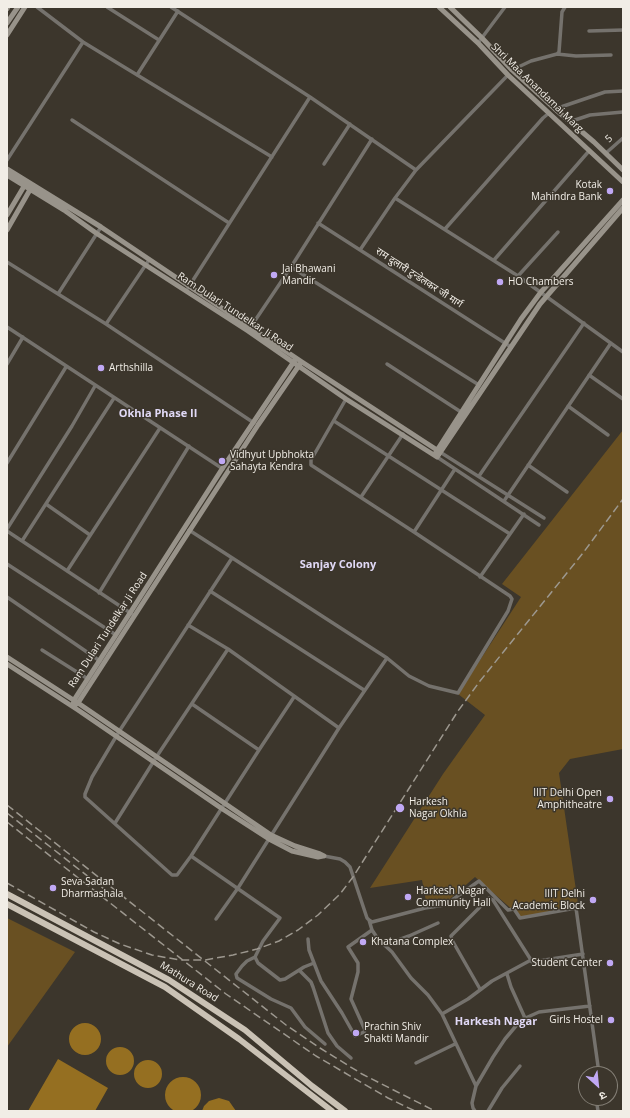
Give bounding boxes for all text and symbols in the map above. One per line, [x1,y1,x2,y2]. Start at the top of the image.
street label: Shri Maa Anandamai Marg [488,41,586,135]
street label: 5 [603,133,615,145]
place label: Kotak Mahindra Bank [531,179,602,202]
marker: Kotak Mahindra Bank [605,186,615,196]
street label: राम दुलारी टुन्डेलकर जी मार्ग [373,245,465,311]
place label: Jai Bhawani Mandir [282,263,335,286]
street label: Ram Dulari Tundelkar Ji Road [175,270,295,354]
marker: Jai Bhawani Mandir [269,270,279,280]
place label: HO Chambers [508,276,574,288]
marker: HO Chambers [495,277,505,287]
place label: Arthshilla [109,362,153,374]
marker: Arthshilla [96,363,106,373]
district label: Okhla Phase II [119,407,197,421]
place label: Vidhyut Upbhokta Sahayta Kendra [230,449,314,472]
marker: Vidhyut Upbhokta Sahayta Kendra [217,456,227,466]
district label: Sanjay Colony [300,558,376,572]
street label: Ram Dulari Tundelkar Ji Road [66,570,150,690]
place label: IIIT Delhi Open Amphitheatre [533,787,602,810]
marker: IIIT Delhi Open Amphitheatre [605,794,615,804]
place label: Harkesh Nagar Okhla [409,796,467,820]
marker: Harkesh Nagar Okhla [394,802,406,814]
place label: Seva Sadan Dharmashala [61,876,123,900]
marker: Seva Sadan Dharmashala [48,883,58,893]
place label: Harkesh Nagar Community Hall [416,885,491,908]
place label: IIIT Delhi Academic Block [512,888,585,912]
marker: Harkesh Nagar Community Hall [403,892,413,902]
marker: IIIT Delhi Academic Block [588,895,598,905]
place label: Khatana Complex [371,936,453,948]
marker: Khatana Complex [358,937,368,947]
place label: Student Center [531,957,602,969]
marker: Student Center [605,958,615,968]
street label: Mathura Road [158,959,220,1005]
place label: Girls Hostel [549,1014,603,1026]
district label: Harkesh Nagar [455,1015,537,1029]
marker: Girls Hostel [606,1015,616,1025]
place label: Prachin Shiv Shakti Mandir [364,1021,429,1044]
marker: Prachin Shiv Shakti Mandir [351,1028,361,1038]
north arrow [578,1066,618,1106]
text: उ [597,1088,609,1104]

